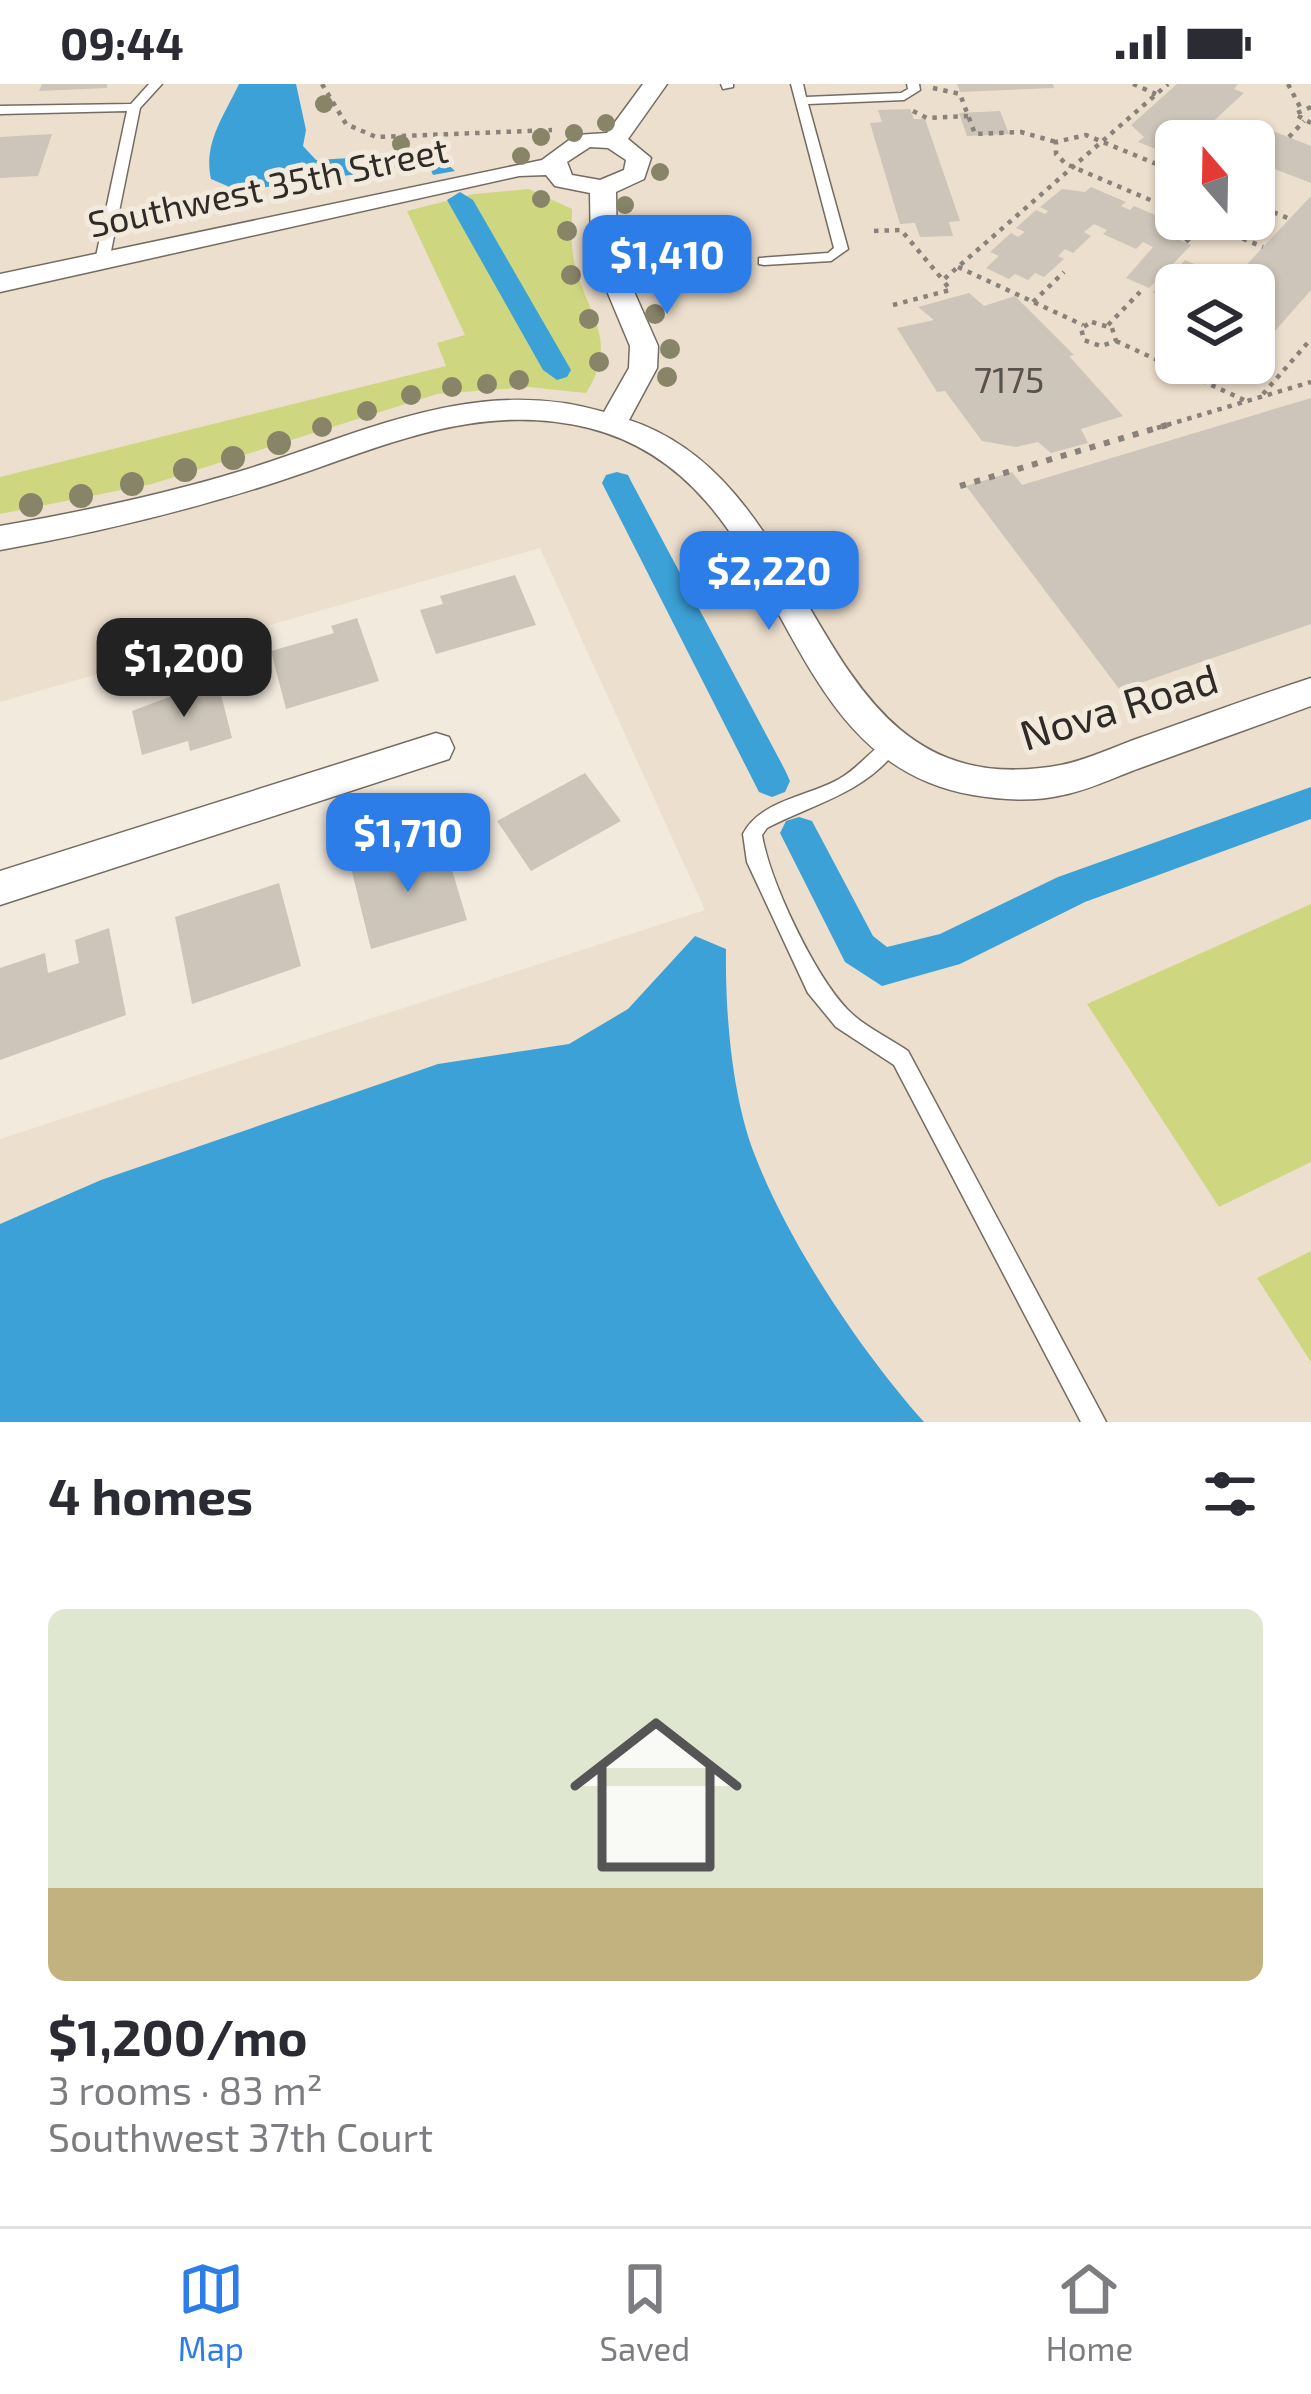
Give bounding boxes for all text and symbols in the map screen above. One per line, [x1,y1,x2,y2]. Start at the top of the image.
text: 09:44 [60,15,184,69]
north arrow [1155,120,1275,240]
map controls [1155,120,1275,384]
street label: Southwest 35th Street [84,126,452,245]
pin: $1,410 [569,215,765,317]
text: $1,410 [609,230,725,277]
button: layers [1155,264,1275,384]
house number: 7175 [974,357,1044,400]
pin: $2,220 [671,531,867,633]
text: $2,220 [707,546,831,593]
pin: $1,200 [86,618,282,720]
text: $1,200 [124,633,244,680]
street label: Nova Road [1013,651,1223,759]
pin: $1,710 [310,793,506,895]
text: $1,710 [353,808,463,855]
icon: filters [1197,1461,1263,1527]
text: 4 homes [48,1464,253,1525]
icon: home [548,1687,764,1903]
text: $1,200/mo [48,2005,308,2066]
text: 3 rooms · 83 m² [48,2066,323,2113]
text: Southwest 37th Court [48,2113,433,2160]
tab: Map [178,2256,244,2368]
tab: Saved [600,2256,690,2368]
tab: Home [1046,2256,1133,2368]

